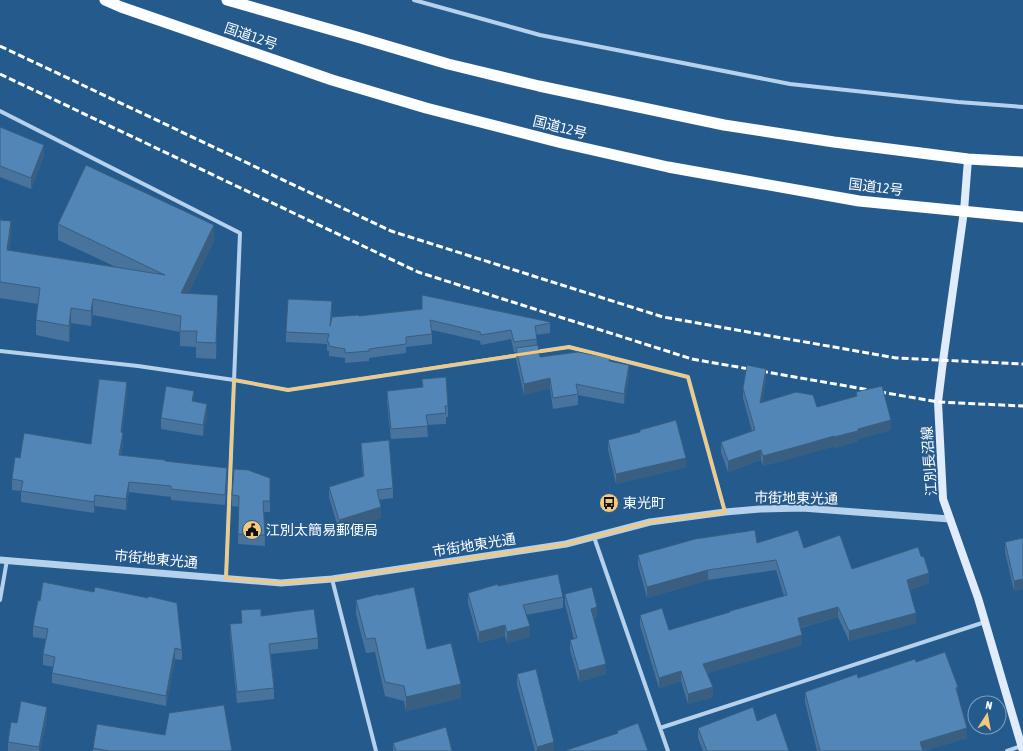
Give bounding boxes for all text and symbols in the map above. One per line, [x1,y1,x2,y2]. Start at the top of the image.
street label: 国道12号 [222,19,280,53]
street label: 国道12号 [531,113,589,141]
street label: 国道12号 [848,176,904,198]
street label: 江別長沼線 [919,426,939,496]
street label: 市街地東光通 [754,489,838,507]
bus stop icon: 東光町 [598,492,620,514]
place label: 東光町 [623,495,665,511]
public building icon: 江別太簡易郵便局 [241,519,263,541]
place label: 江別太簡易郵便局 [266,522,378,538]
street label: 市街地東光通 [431,531,517,559]
street label: 市街地東光通 [113,547,199,571]
north arrow [967,695,1007,735]
text: N [985,699,993,712]

